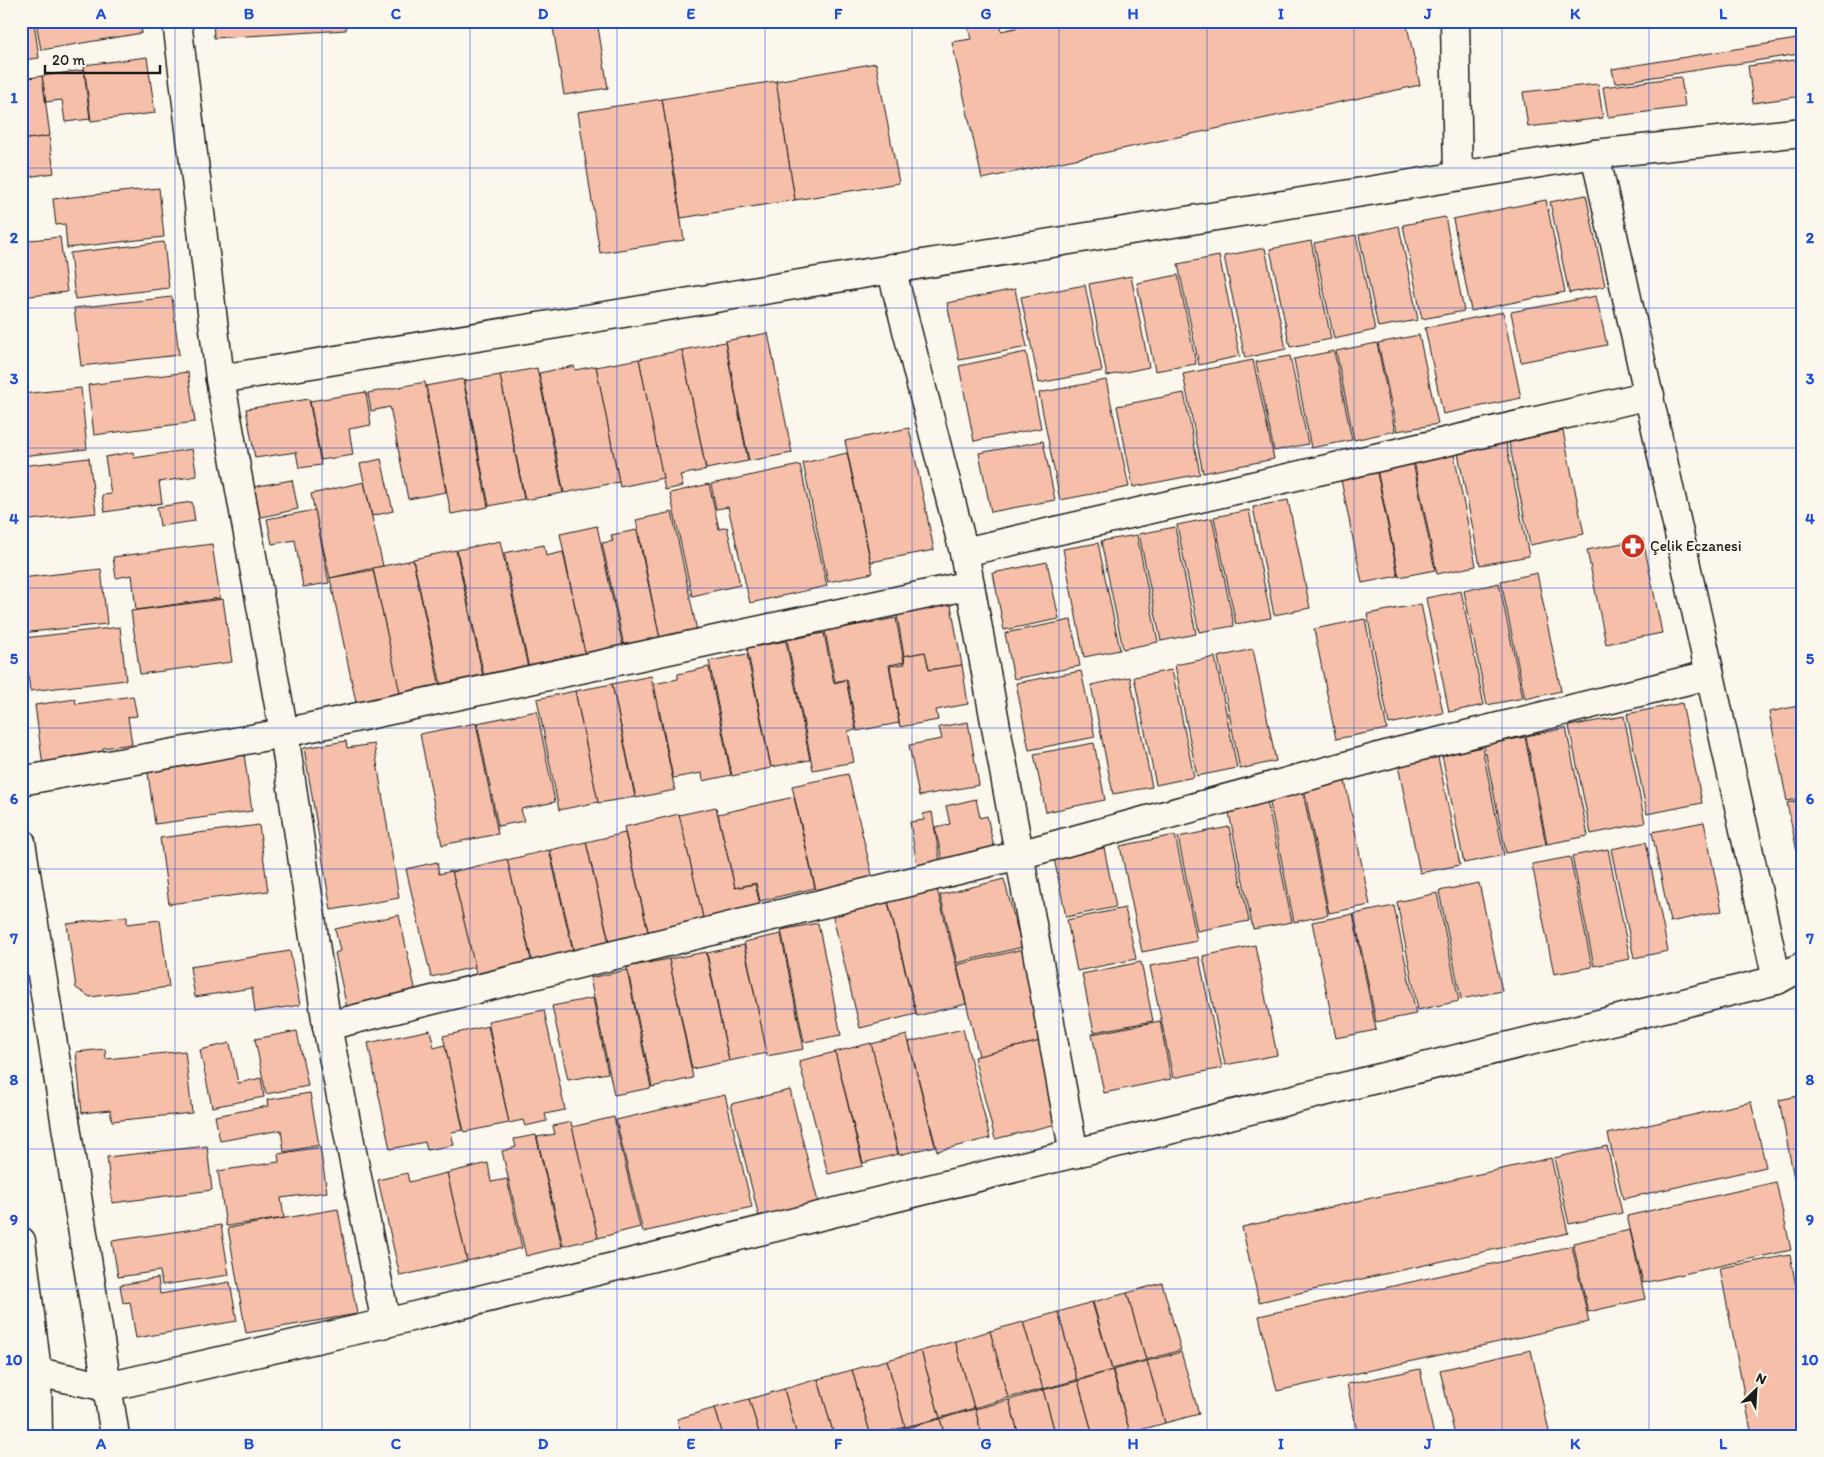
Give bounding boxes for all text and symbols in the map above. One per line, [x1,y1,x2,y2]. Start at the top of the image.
text: A [95,4,107,23]
text: B [244,4,255,23]
text: C [391,4,402,23]
text: D [538,4,549,23]
text: E [687,4,696,23]
text: F [834,4,843,23]
text: G [980,4,992,23]
text: H [1127,4,1139,23]
text: I [1278,4,1284,23]
text: J [1423,4,1432,23]
text: K [1570,4,1581,23]
text: L [1719,4,1728,23]
scale bar [45,42,160,74]
text: 20 m [52,51,86,69]
text: 1 [10,88,18,107]
text: 1 [1806,88,1814,107]
text: 2 [10,228,19,247]
text: 2 [1806,228,1815,247]
text: 3 [10,369,19,388]
text: 3 [1806,369,1815,388]
text: 4 [9,509,19,528]
text: 4 [1805,509,1815,528]
pharmacy icon: Çelik Eczanesi [1620,533,1646,559]
place label: Çelik Eczanesi [1650,537,1742,555]
text: 5 [10,649,19,668]
text: 5 [1806,649,1815,668]
text: 6 [10,789,19,808]
text: 6 [1806,789,1815,808]
text: 7 [9,929,18,948]
text: 7 [1805,929,1814,948]
text: 8 [10,1070,19,1089]
text: 8 [1806,1070,1815,1089]
text: 9 [10,1210,18,1229]
text: 9 [1806,1210,1814,1229]
text: 10 [5,1350,23,1369]
text: 10 [1801,1350,1819,1369]
north arrow [1732,1364,1782,1414]
text: N [1753,1369,1769,1388]
text: A [95,1434,107,1453]
text: B [244,1434,255,1453]
text: C [391,1434,402,1453]
text: D [538,1434,549,1453]
text: E [687,1434,696,1453]
text: F [834,1434,843,1453]
text: G [980,1434,992,1453]
text: H [1127,1434,1139,1453]
text: I [1278,1434,1284,1453]
text: J [1423,1434,1432,1453]
text: K [1570,1434,1581,1453]
text: L [1719,1434,1728,1453]

